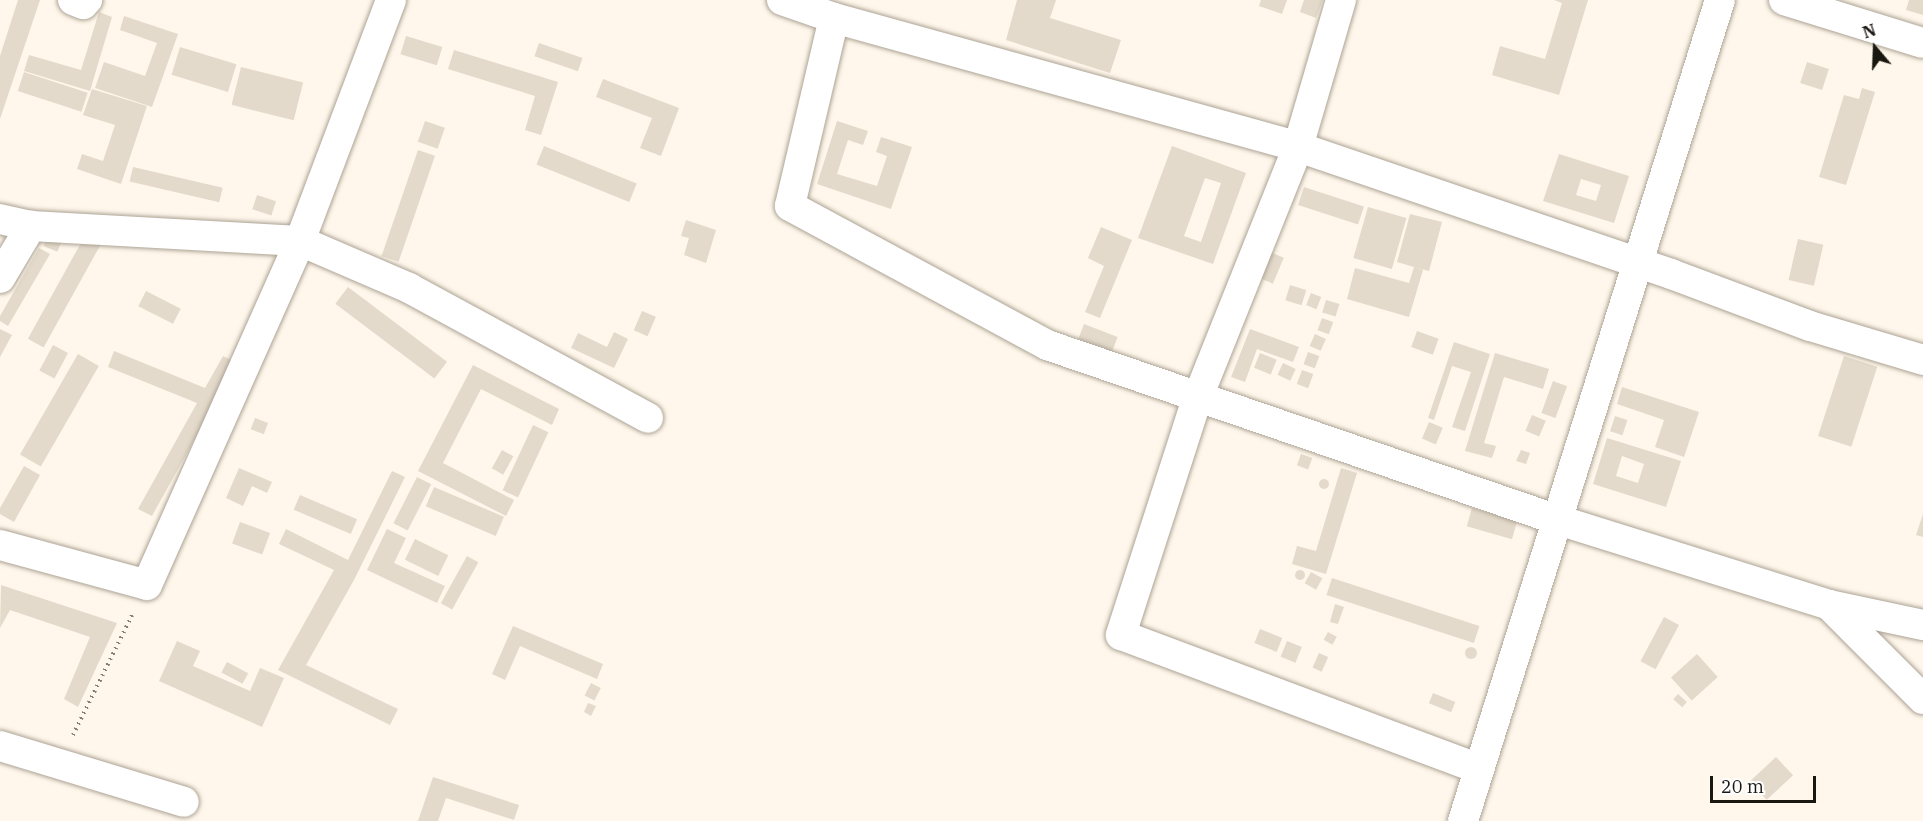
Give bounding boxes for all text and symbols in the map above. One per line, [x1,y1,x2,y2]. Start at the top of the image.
north arrow [1845,18,1905,78]
text: N [1860,19,1878,42]
scale bar [1713,764,1820,802]
text: 20 m [1721,775,1764,798]

